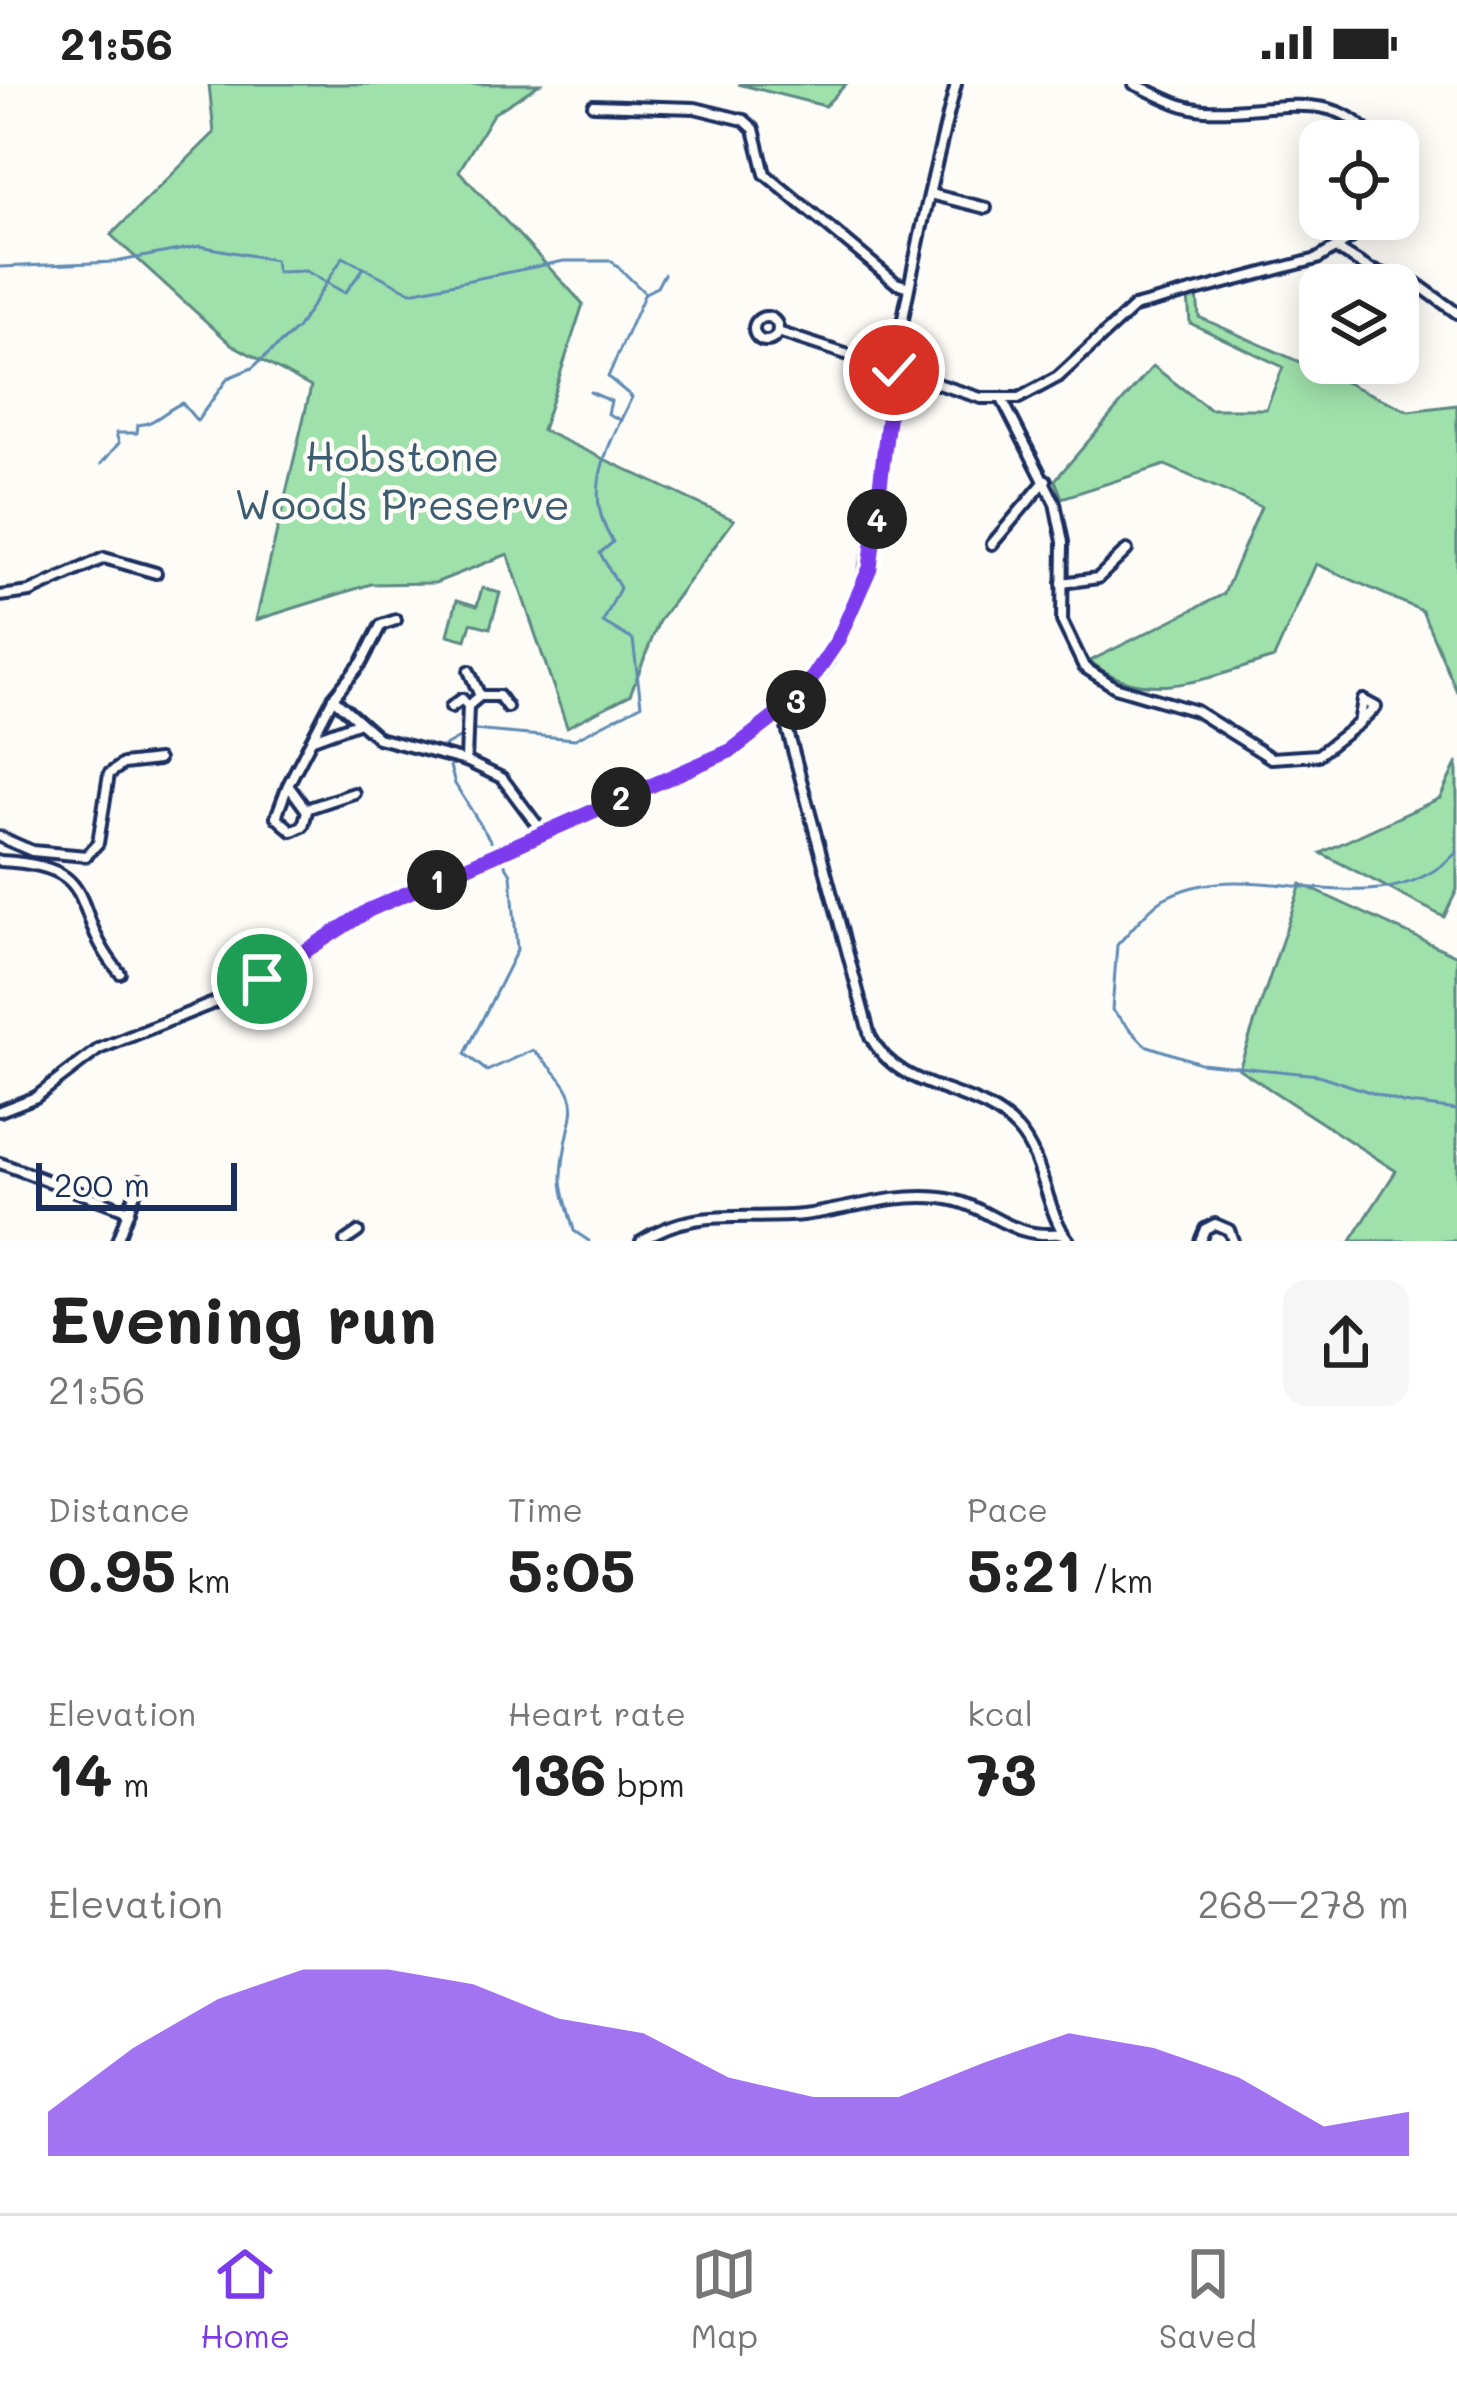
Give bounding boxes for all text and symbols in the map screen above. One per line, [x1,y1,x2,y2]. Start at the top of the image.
text: 21:56 [60,13,173,71]
map controls [1299,120,1419,384]
button: locate [1299,120,1419,240]
button: layers [1299,264,1419,384]
pin [843,319,945,421]
icon: check [861,337,927,403]
park label: Hobstone Woods Preserve [234,428,570,531]
pin: 4 [847,489,907,549]
text: 4 [867,497,887,540]
pin: 3 [766,670,826,730]
text: 3 [786,678,806,721]
pin: 2 [591,767,651,827]
text: 2 [612,775,630,818]
pin: 1 [407,850,467,910]
text: 1 [430,858,444,901]
pin [211,928,313,1030]
icon: arrive [229,946,295,1012]
scale bar [36,1157,237,1210]
text: 200 m [54,1162,150,1205]
text: Evening run [48,1275,437,1361]
button: share [1283,1280,1409,1406]
text: 21:56 [48,1363,146,1414]
text: Distance [48,1487,190,1530]
text: Time [508,1487,583,1530]
text: Pace [967,1487,1048,1530]
text: 0.95 [48,1530,176,1608]
text: 5:05 [508,1530,635,1608]
text: 5:21 [967,1530,1082,1608]
text: km [176,1558,231,1601]
text: /km [1082,1558,1153,1601]
text: Elevation [48,1691,196,1734]
text: Heart rate [508,1691,686,1734]
text: kcal [967,1691,1033,1734]
text: 14 [48,1734,113,1812]
text: 136 [508,1734,607,1812]
text: 73 [967,1734,1037,1812]
text: m [113,1762,150,1805]
text: bpm [607,1762,685,1805]
text: Elevation [48,1877,223,1928]
text: 268–278 m [1198,1877,1409,1928]
tab: Home [200,2241,290,2356]
tab: Map [691,2241,758,2356]
tab: Saved [1159,2241,1257,2356]

